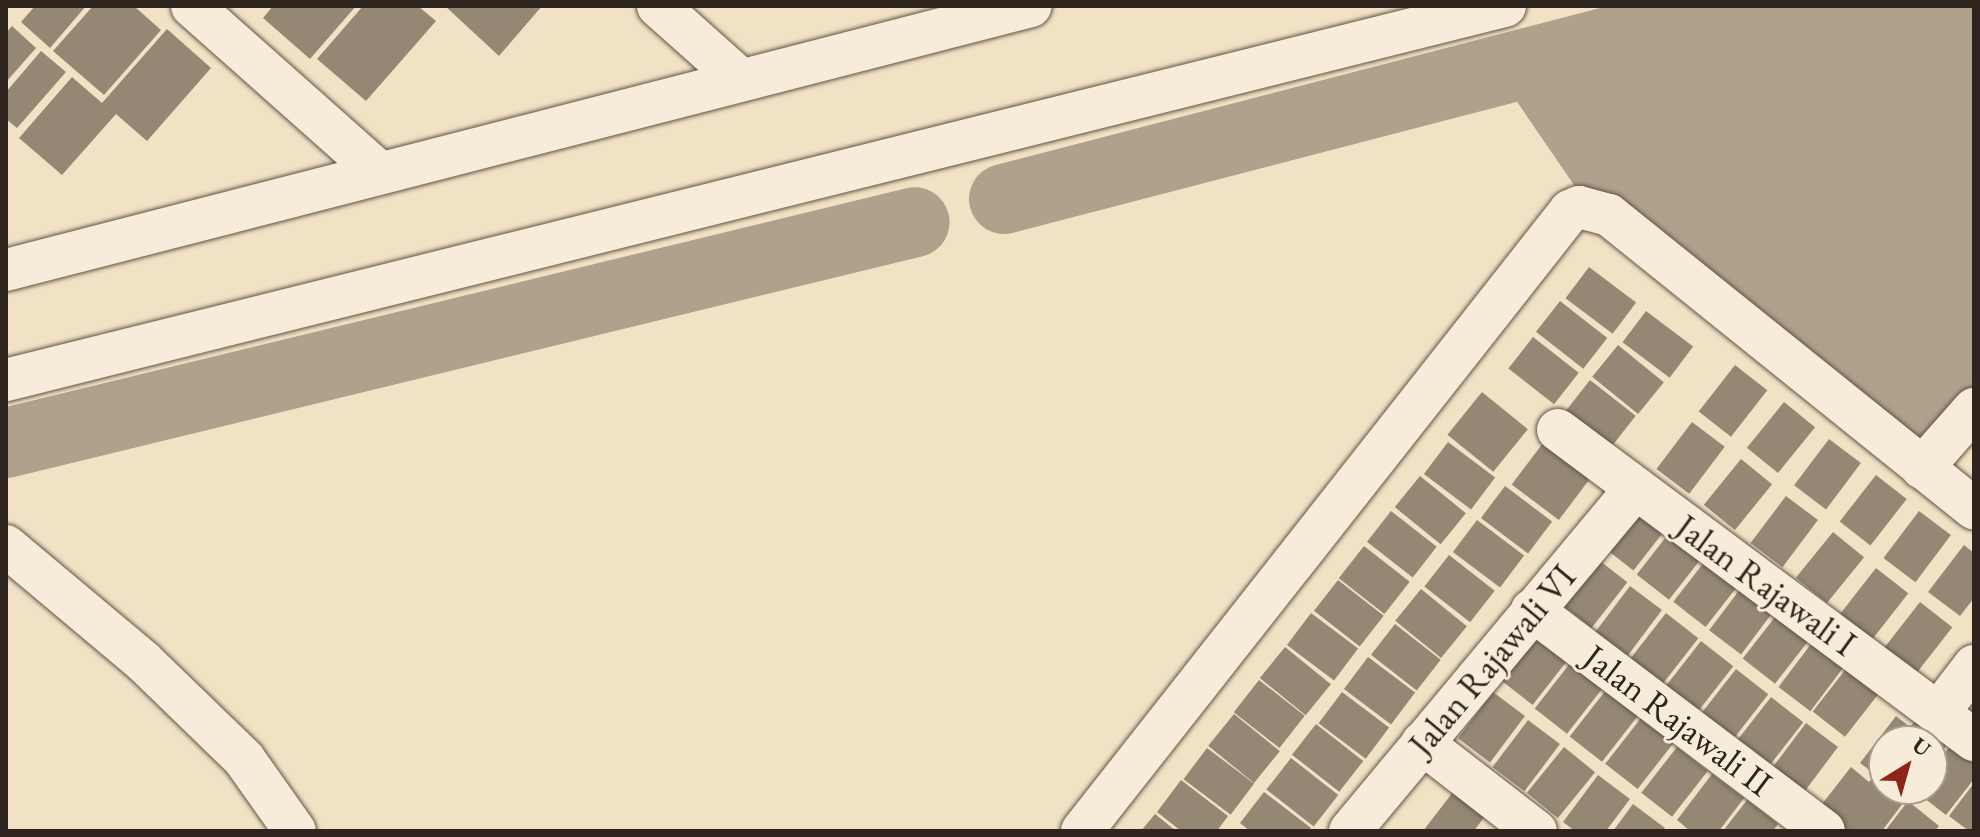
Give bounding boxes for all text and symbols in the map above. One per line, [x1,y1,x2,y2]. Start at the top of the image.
street label: Jalan Rajawali I [1667,505,1865,665]
street label: Jalan Rajawali VI [1399,555,1585,765]
street label: Jalan Rajawali II [1575,635,1781,805]
north arrow [1868,725,1948,805]
text: U [1906,731,1937,764]

